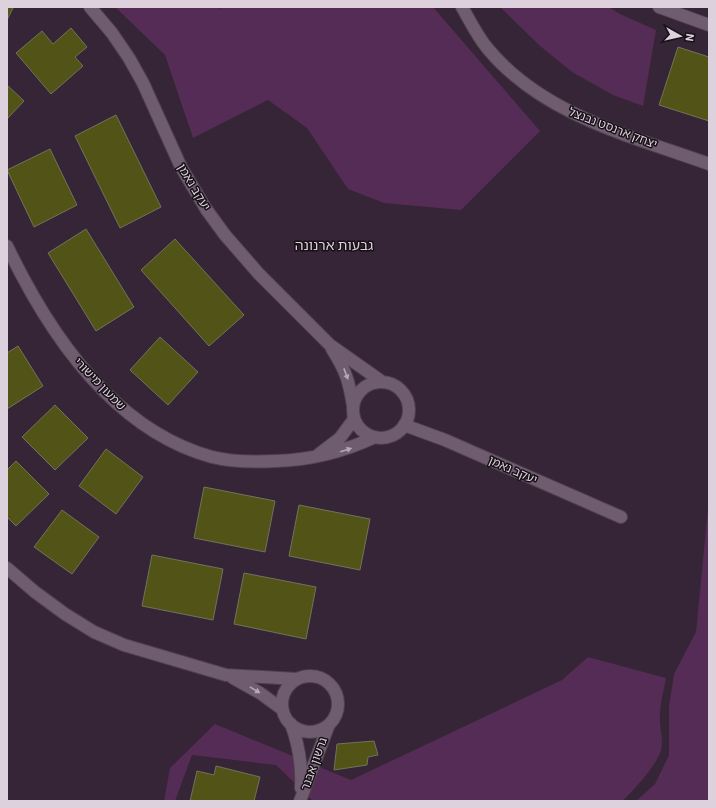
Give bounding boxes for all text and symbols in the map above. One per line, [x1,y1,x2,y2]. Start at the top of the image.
north arrow [660,16,700,56]
text: N [682,32,697,42]
street label: יצחק ארנסט נבנצל [567,104,660,151]
street label: יעקב נאמן [175,161,214,213]
district label: גבעות ארנונה [295,236,373,254]
street label: שמעון מישורי [71,354,129,413]
one-way arrow [344,368,350,380]
one-way arrow [340,447,352,453]
street label: יעקב נאמן [486,452,540,487]
one-way arrow [250,686,260,694]
street label: גרשון אבנר [297,735,330,792]

